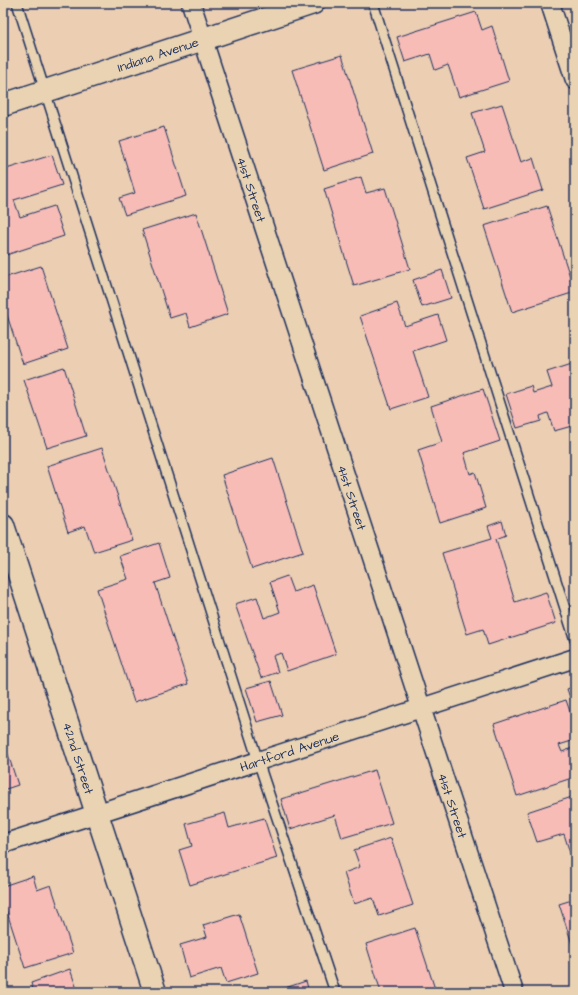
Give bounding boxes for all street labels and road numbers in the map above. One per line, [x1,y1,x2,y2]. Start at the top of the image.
street label: Indiana Avenue [115,33,201,77]
street label: 41st Street [232,155,270,225]
street label: 41st Street [332,463,371,533]
street label: 42nd Street [58,720,98,797]
street label: Hartford Avenue [238,727,341,776]
street label: 41st Street [433,771,471,841]

